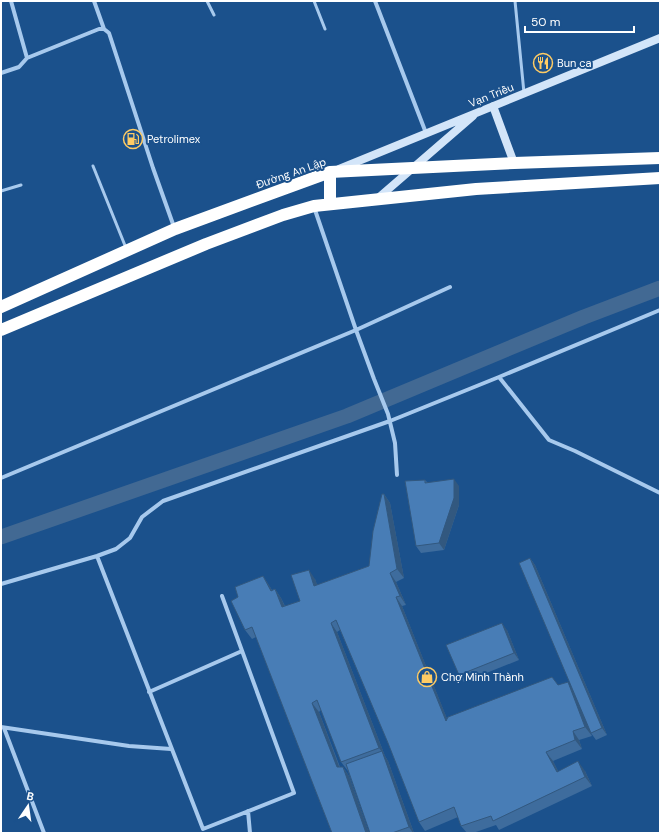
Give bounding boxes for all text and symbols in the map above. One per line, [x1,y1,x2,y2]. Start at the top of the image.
scale bar [525,8,634,34]
text: 50 m [531,14,560,30]
restaurant icon: Bun ca [532,52,554,74]
place label: Bun ca [557,56,591,70]
street label: Vạn Triều [466,80,516,110]
fuel station icon: Petrolimex [122,128,144,150]
place label: Petrolimex [147,132,201,146]
street label: Đường An Lập [254,154,328,192]
shop icon: Chợ Minh Thành [416,666,438,688]
place label: Chợ Minh Thành [441,670,524,684]
north arrow [8,786,48,826]
text: B [25,789,35,804]

